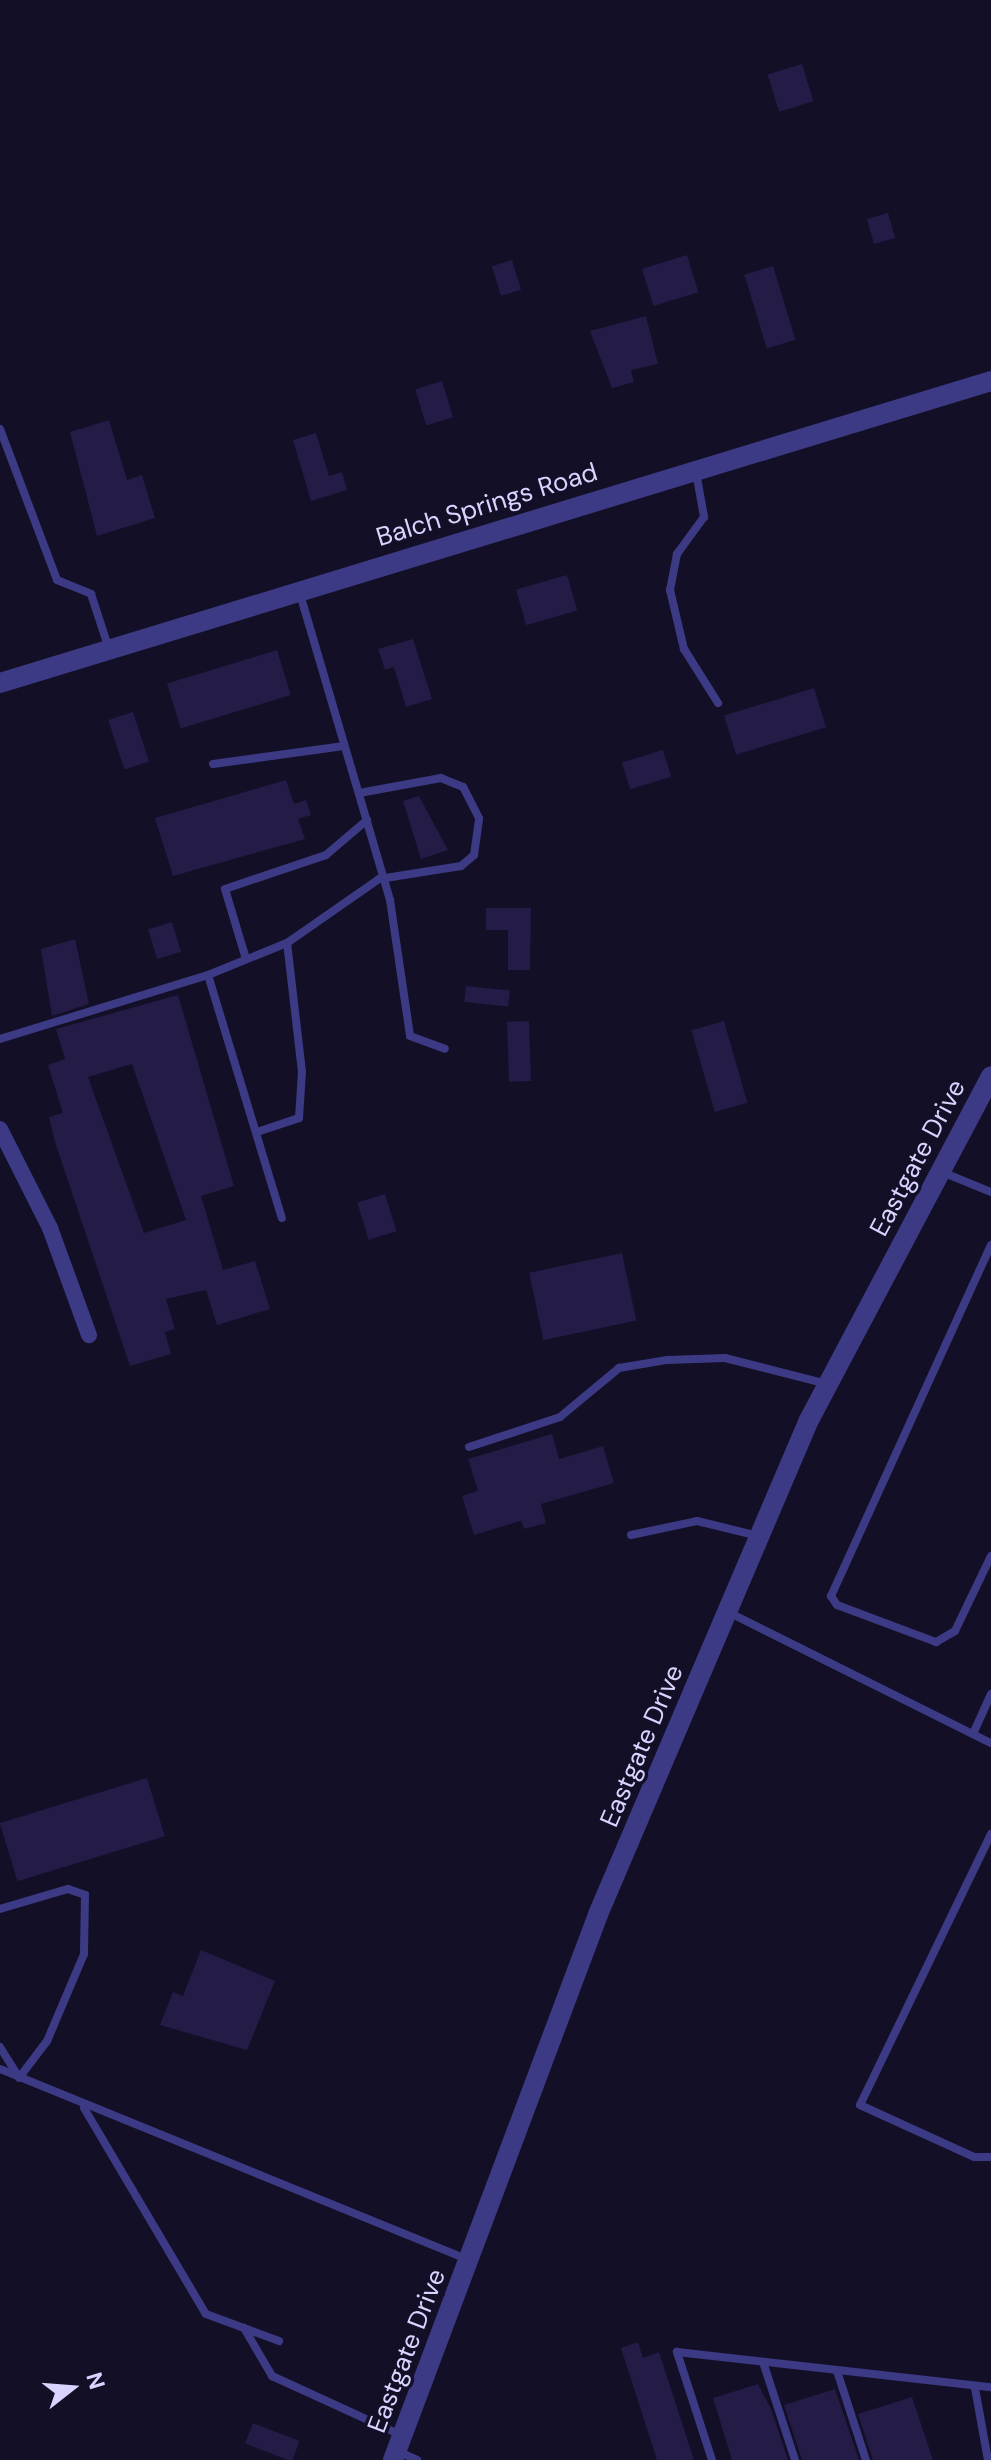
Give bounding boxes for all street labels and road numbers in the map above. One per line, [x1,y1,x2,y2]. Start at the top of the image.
street label: Balch Springs Road [373,457,601,553]
street label: Eastgate Drive [864,1074,972,1242]
street label: Eastgate Drive [594,1660,690,1832]
street label: Eastgate Drive [361,2265,453,2437]

